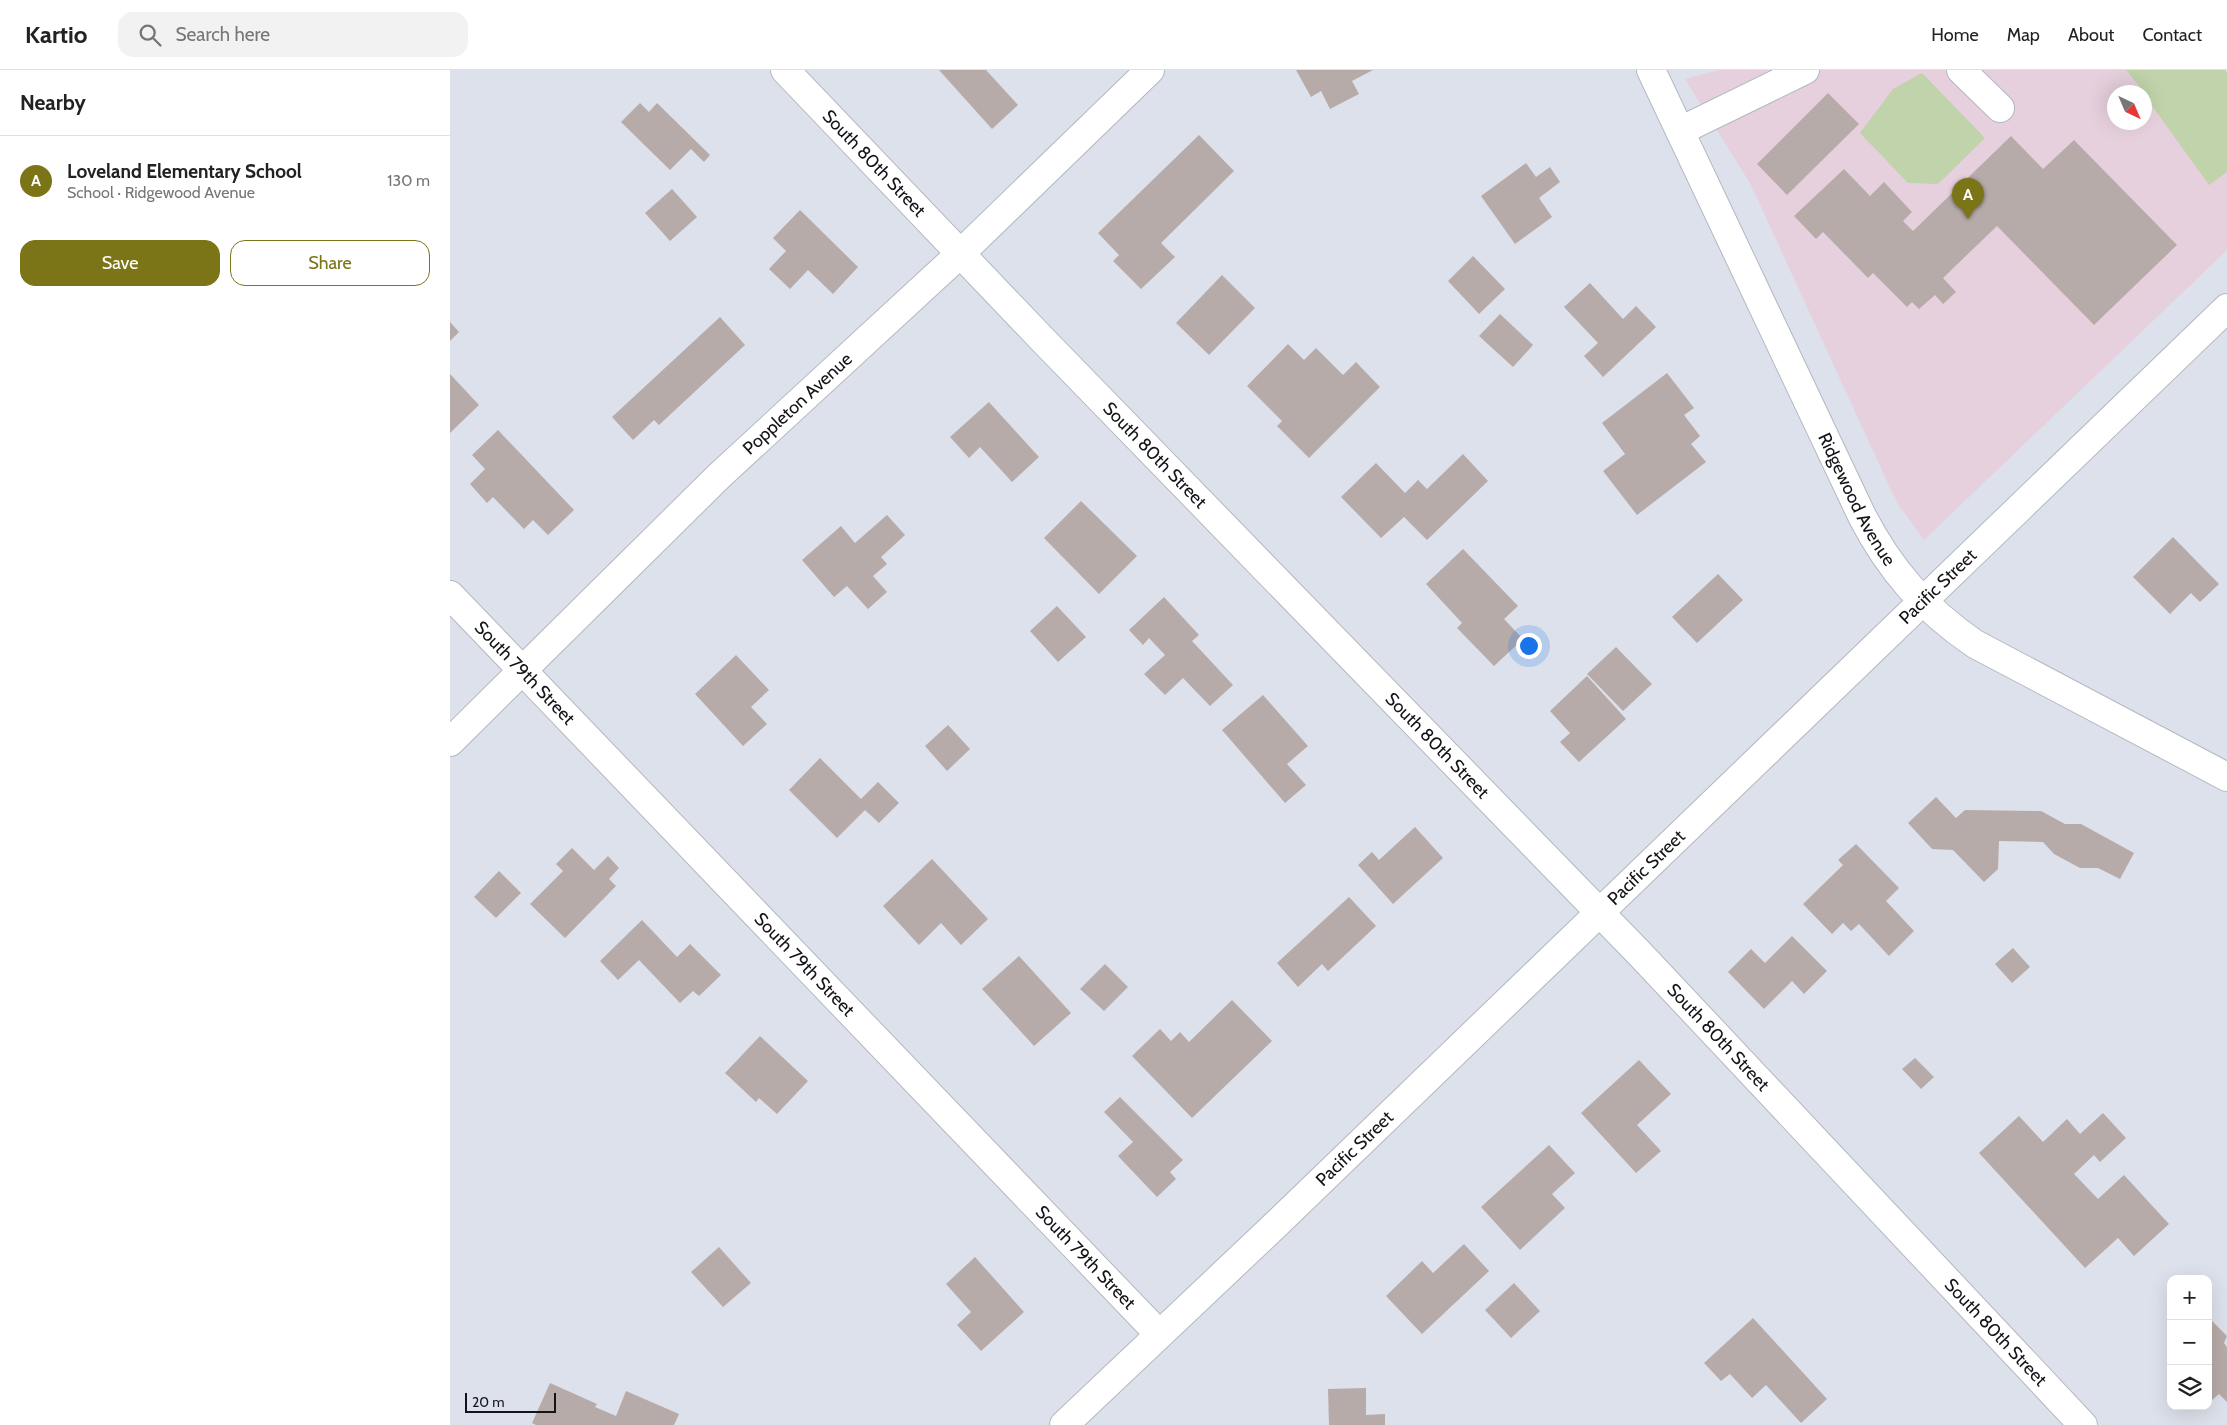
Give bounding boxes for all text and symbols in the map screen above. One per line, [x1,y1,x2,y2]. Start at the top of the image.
search box [118,12,468,57]
text: Kartio [25,20,88,49]
icon: search [136,21,164,49]
text: Search here [176,23,270,46]
text: Home [1931,24,1979,46]
text: Map [2007,24,2040,46]
text: About [2068,24,2114,46]
text: Contact [2142,24,2202,46]
north arrow [2107,85,2152,130]
text: Nearby [20,90,86,115]
street label: South 80th Street [818,105,930,221]
text: Loveland Elementary School [67,160,302,183]
text: A [31,171,41,190]
text: 130 m [387,171,430,190]
pin: A [1952,178,1984,219]
text: School · Ridgewood Avenue [67,183,255,202]
button: Save [20,240,220,286]
button: Share [230,240,430,286]
street label: Poppleton Avenue [738,348,857,459]
street label: South 80th Street [1098,397,1211,513]
street label: Ridgewood Avenue [1813,429,1900,570]
street label: Pacific Street [1895,544,1981,629]
street label: South 79th Street [470,617,580,729]
your location [1516,633,1542,659]
street label: South 80th Street [1381,688,1494,803]
street label: Pacific Street [1603,825,1689,910]
street label: South 79th Street [750,908,859,1021]
street label: South 80th Street [1662,979,1774,1095]
street label: Pacific Street [1311,1106,1398,1191]
street label: South 79th Street [1031,1201,1140,1314]
street label: South 80th Street [1940,1274,2051,1391]
map controls [2167,1275,2212,1410]
button: + [2167,1275,2212,1320]
button: − [2167,1320,2212,1365]
button: layers [2167,1365,2212,1410]
scale bar [465,1390,556,1413]
text: 20 m [472,1393,505,1411]

